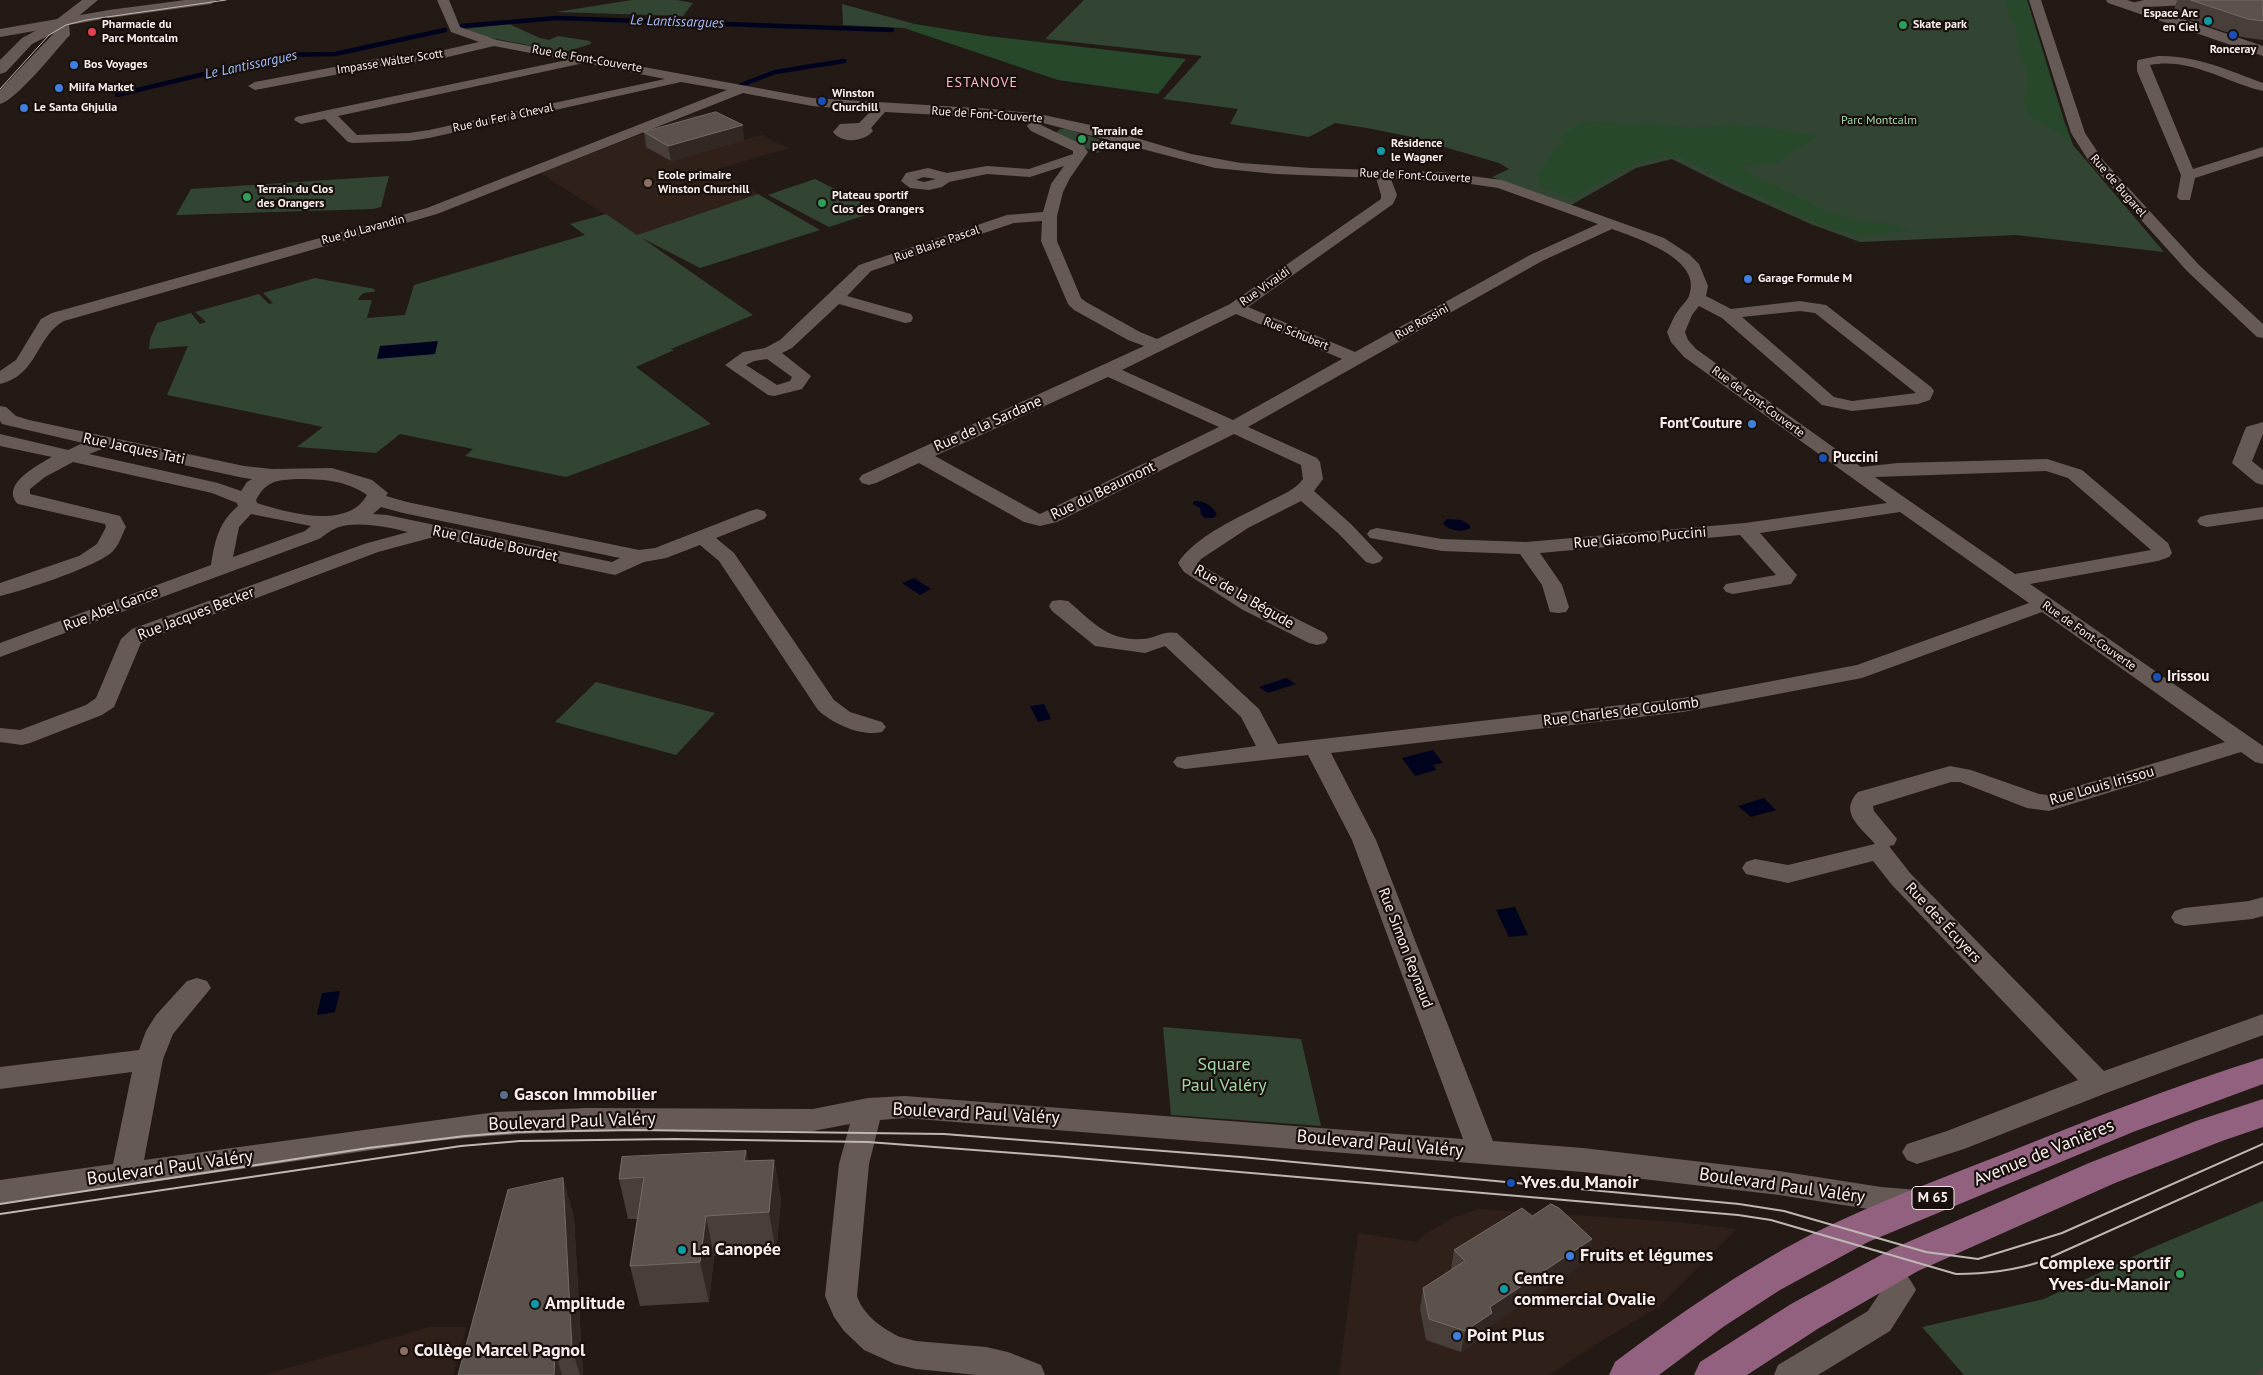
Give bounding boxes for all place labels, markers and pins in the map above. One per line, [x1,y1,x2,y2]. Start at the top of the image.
place label: Espace Arc en Ciel [2143,7,2198,35]
marker: Espace Arc en Ciel [2202,15,2214,27]
place label: Pharmacie du Parc Montcalm [102,18,178,46]
place label: Skate park [1913,18,1967,32]
marker: Skate park [1897,19,1909,31]
marker: Pharmacie du Parc Montcalm [86,26,98,38]
marker: Ronceray [2227,29,2239,41]
place label: Ronceray [2210,43,2256,57]
place label: Bos Voyages [84,58,148,72]
marker: Bos Voyages [68,59,80,71]
place label: Miifa Market [69,81,134,95]
marker: Miifa Market [53,82,65,94]
place label: Winston Churchill [832,87,878,115]
marker: Winston Churchill [816,95,828,107]
place label: Le Santa Ghjulia [34,101,117,115]
marker: Le Santa Ghjulia [18,102,30,114]
place label: Terrain de pétanque [1092,125,1143,153]
marker: Terrain de pétanque [1076,133,1088,145]
place label: Résidence le Wagner [1391,137,1443,165]
marker: Résidence le Wagner [1375,145,1387,157]
place label: Ecole primaire Winston Churchill [658,169,749,197]
marker: Ecole primaire Winston Churchill [642,177,654,189]
place label: Terrain du Clos des Orangers [257,183,333,211]
place label: Plateau sportif Clos des Orangers [832,189,924,217]
marker: Terrain du Clos des Orangers [241,191,253,203]
marker: Plateau sportif Clos des Orangers [816,197,828,209]
place label: Garage Formule M [1758,272,1852,286]
marker: Garage Formule M [1742,273,1754,285]
place label: Font'Couture [1660,415,1742,433]
marker: Font'Couture [1746,418,1758,430]
place label: Puccini [1833,449,1878,467]
marker: Puccini [1817,452,1829,464]
place label: Irissou [2167,668,2209,686]
marker: Irissou [2151,671,2163,683]
place label: Gascon Immobilier [514,1084,657,1106]
marker: Gascon Immobilier [498,1089,510,1101]
place label: Yves du Manoir [1521,1172,1638,1194]
marker: Yves du Manoir [1505,1177,1517,1189]
place label: La Canopée [692,1239,781,1261]
marker: La Canopée [676,1244,688,1256]
place label: Fruits et légumes [1580,1245,1713,1267]
marker: Fruits et légumes [1564,1250,1576,1262]
place label: Complexe sportif Yves-du-Manoir [2039,1253,2170,1296]
place label: Centre commercial Ovalie [1514,1268,1656,1310]
marker: Complexe sportif Yves-du-Manoir [2174,1268,2186,1280]
marker: Centre commercial Ovalie [1498,1283,1510,1295]
place label: Amplitude [545,1293,625,1315]
marker: Amplitude [529,1298,541,1310]
place label: Point Plus [1467,1325,1545,1347]
marker: Point Plus [1451,1330,1463,1342]
place label: Collège Marcel Pagnol [414,1340,585,1362]
marker: Collège Marcel Pagnol [398,1345,410,1357]

